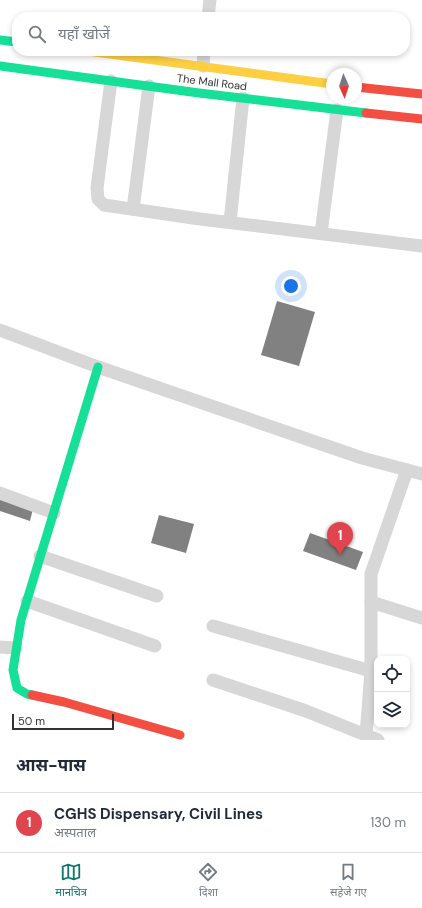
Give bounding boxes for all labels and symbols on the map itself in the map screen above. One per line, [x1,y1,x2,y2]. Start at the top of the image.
north arrow [326,68,362,104]
street label: The Mall Road [176,71,248,93]
your location [281,276,301,296]
pin: 1 [327,522,353,555]
scale bar [12,712,114,731]

